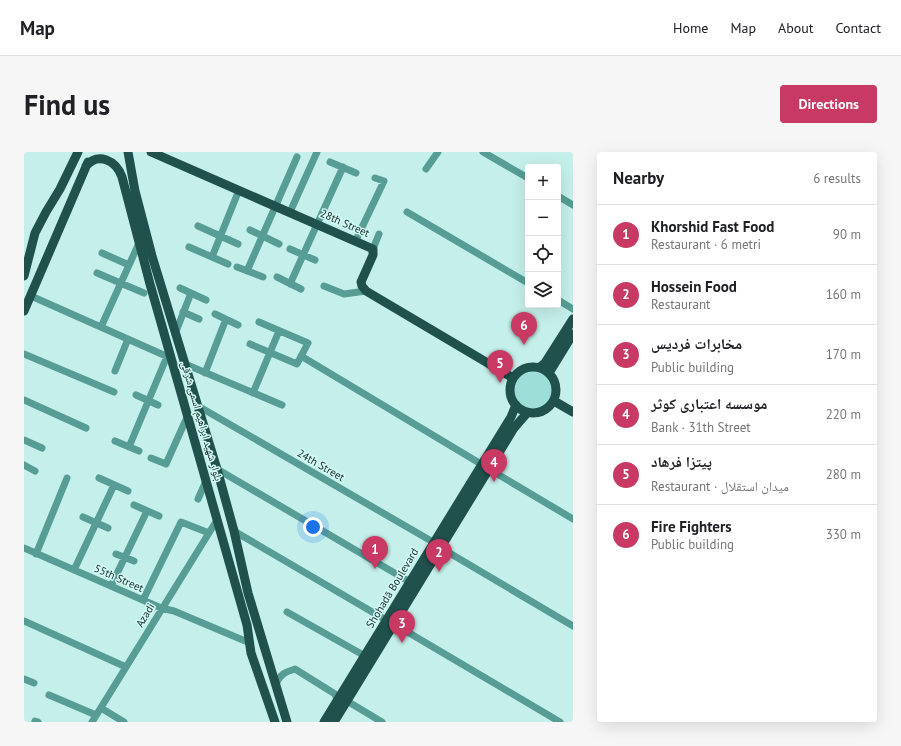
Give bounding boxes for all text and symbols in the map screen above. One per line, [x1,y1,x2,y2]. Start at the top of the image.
text: Map [20,16,55,40]
text: Home [673,19,708,37]
text: Map [730,19,756,37]
text: About [778,19,814,37]
text: Contact [836,19,881,37]
button: Directions [780,85,877,123]
text: Find us [24,86,110,123]
map controls [525,164,561,308]
button: + [525,164,561,200]
text: Nearby [613,167,664,189]
text: 6 results [813,170,861,187]
button: − [525,200,561,236]
street label: 28th Street [318,206,372,240]
text: Khorshid Fast Food [651,217,774,236]
text: 1 [622,226,630,243]
text: 90 m [833,226,861,243]
button: locate [525,236,561,272]
text: Restaurant · 6 metri [651,236,761,253]
button: layers [525,272,561,308]
text: Hossein Food [651,277,737,296]
text: 2 [622,286,630,303]
text: 160 m [826,286,861,303]
text: Restaurant [651,296,710,313]
pin: 6 [511,312,537,345]
text: مخابرات فردیس [651,334,742,353]
text: 3 [622,346,630,363]
text: 170 m [826,346,861,363]
pin: 5 [487,350,513,383]
street label: بلوار شهید ابراهیم اسمی شرقی [177,359,226,483]
text: Public building [651,359,734,376]
text: موسسه اعتباری کوثر [651,394,767,413]
text: 4 [622,406,630,423]
text: 220 m [826,406,861,423]
text: Bank · 31th Street [651,419,751,436]
street label: 24th Street [295,446,348,484]
pin: 4 [481,449,507,482]
text: پیتزا فرهاد [651,452,712,471]
text: 5 [622,466,630,483]
text: 280 m [826,466,861,483]
text: Restaurant · میدان استقلال [651,478,789,495]
your location [303,517,323,537]
text: Fire Fighters [651,517,732,536]
text: 6 [622,526,630,543]
text: 330 m [826,526,861,543]
pin: 1 [362,536,388,569]
text: Public building [651,536,734,553]
pin: 2 [426,539,452,572]
street label: Shohadā Boulevard [363,545,421,631]
street label: 55th Street [92,561,146,595]
street label: Azadi [132,600,158,630]
pin: 3 [389,610,415,643]

